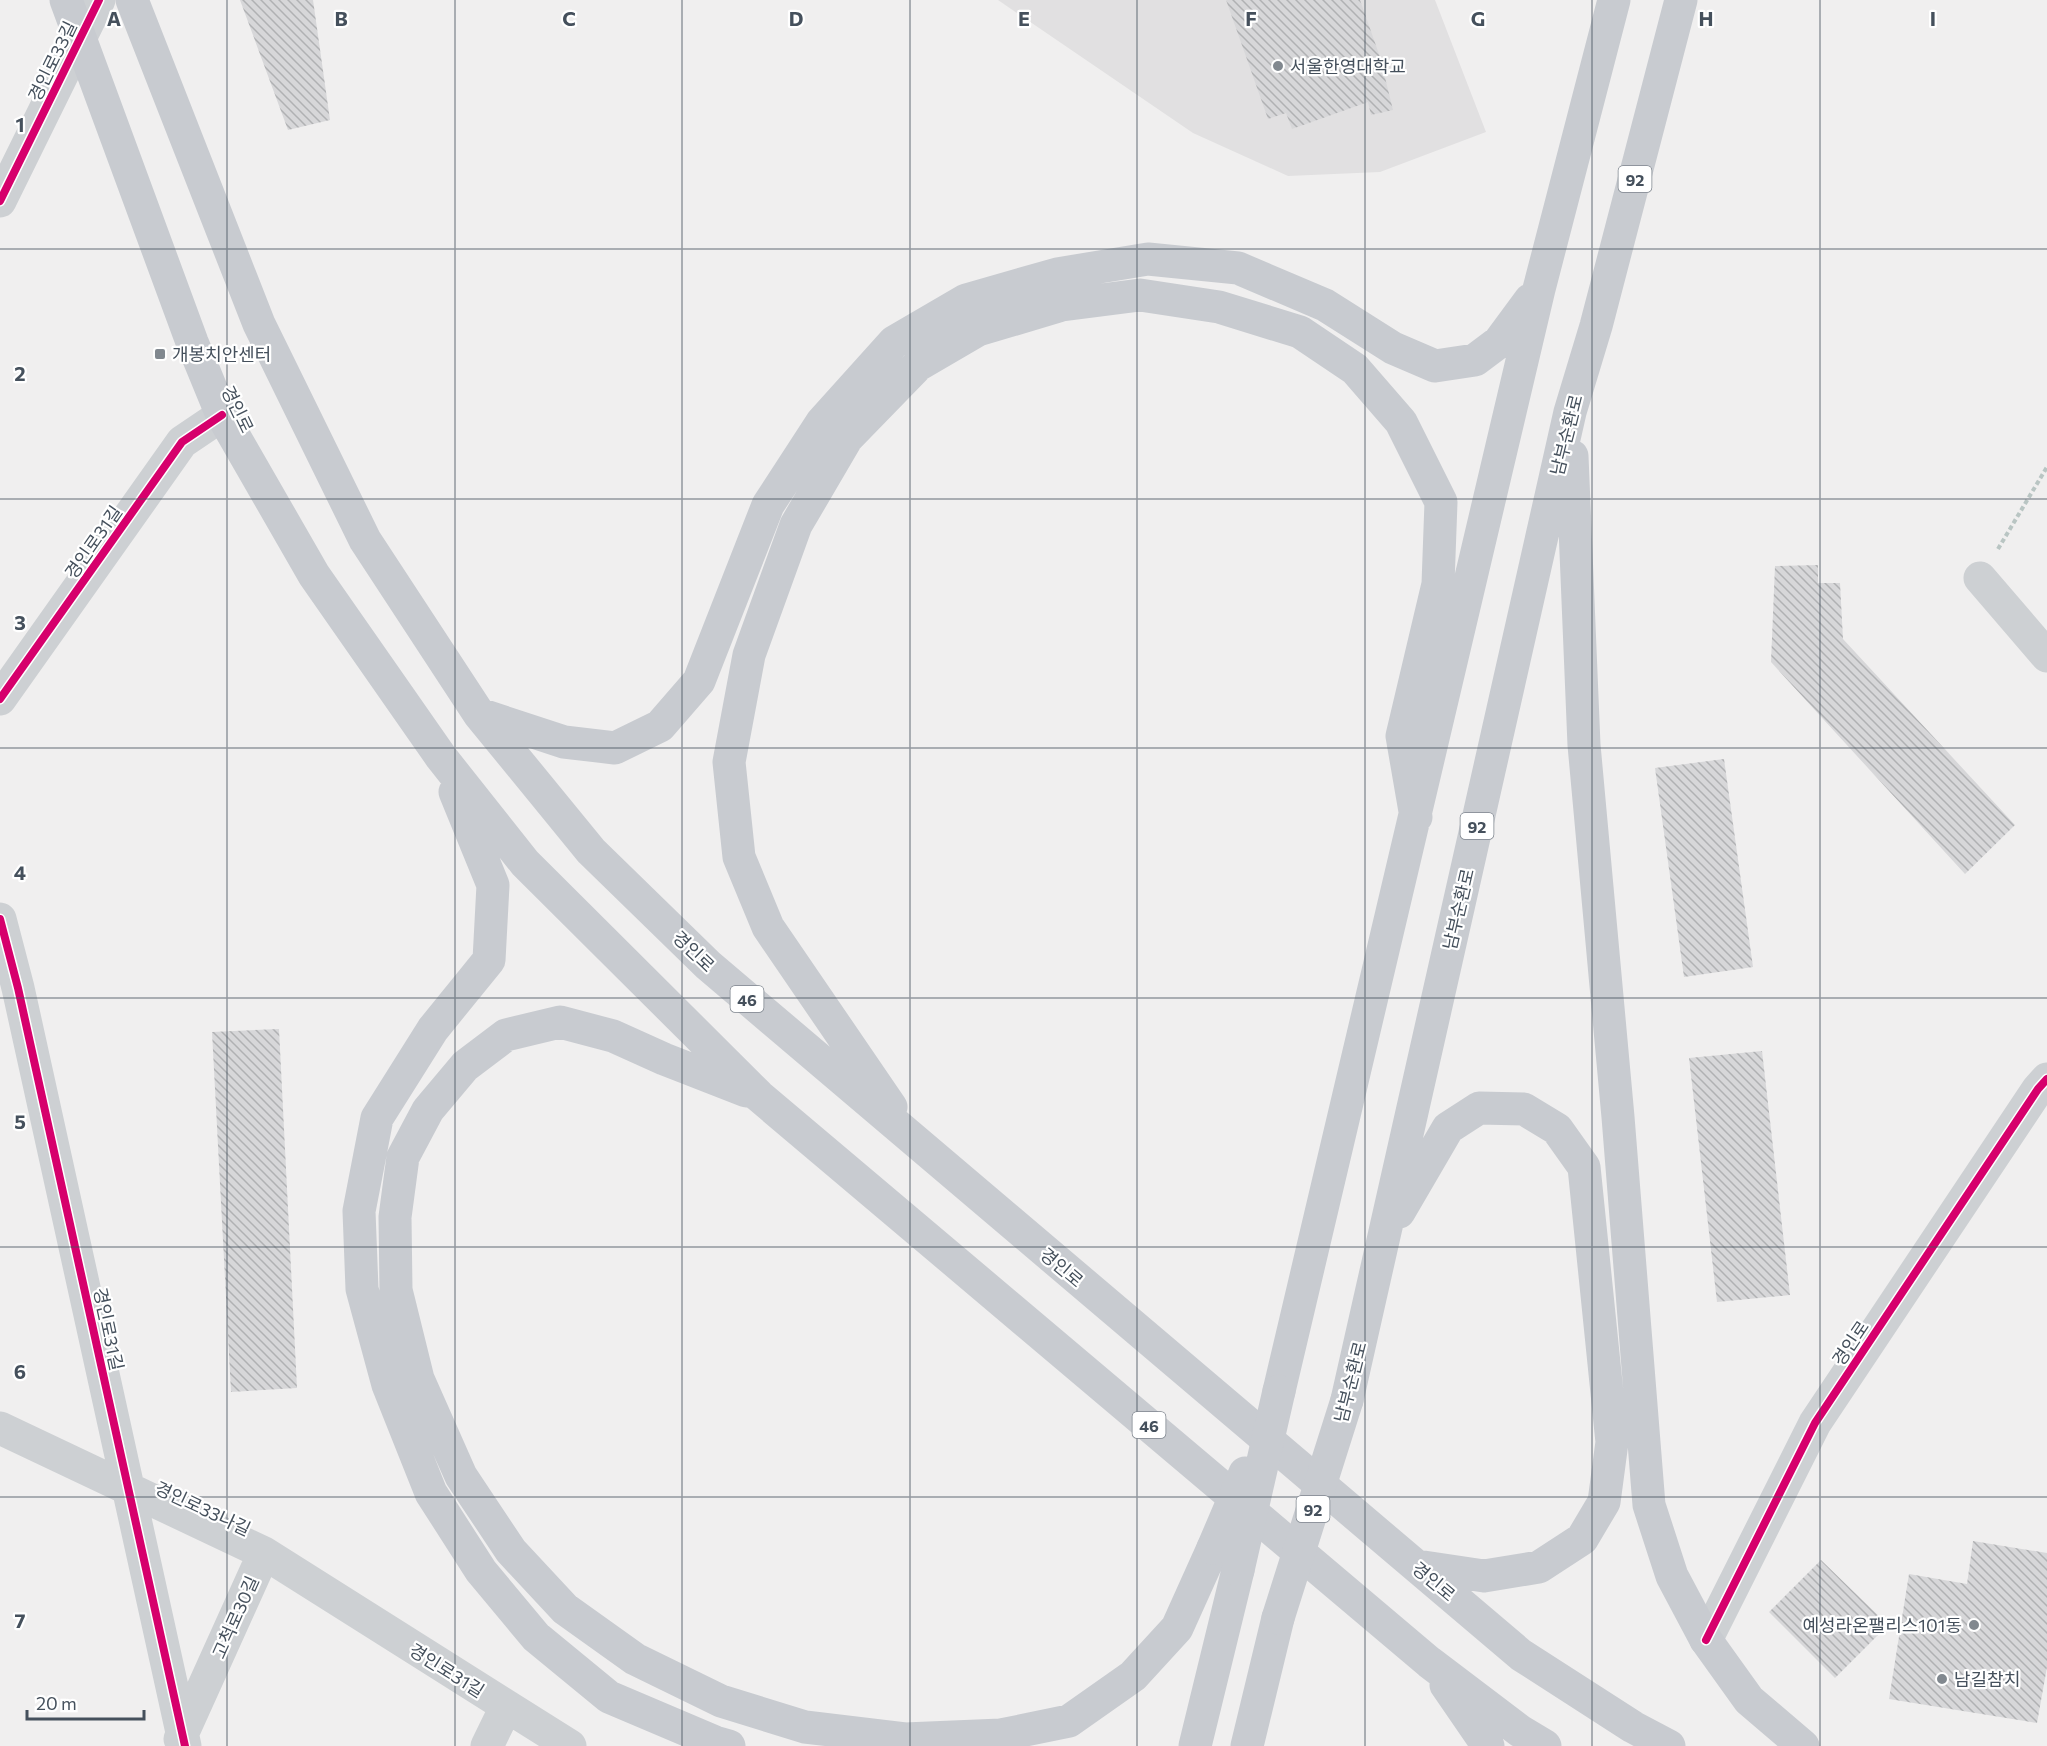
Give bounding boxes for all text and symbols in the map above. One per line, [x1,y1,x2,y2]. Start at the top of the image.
text: A [107,6,121,30]
text: B [334,6,348,30]
text: C [562,6,576,30]
text: D [789,6,803,30]
text: E [1018,6,1030,30]
text: F [1245,6,1257,30]
text: G [1471,6,1485,30]
text: H [1699,6,1714,30]
text: I [1930,6,1936,30]
street label: 경인로33길 [23,17,81,105]
place label: 서울한영대학교 [1290,55,1406,77]
marker: 서울한영대학교 [1271,59,1285,73]
text: 1 [15,112,25,136]
road number: 92 [1618,166,1652,192]
place label: 개봉치안센터 [172,343,271,365]
marker: 개봉치안센터 [153,347,167,361]
text: 2 [14,361,26,385]
street label: 경인로 [217,382,259,436]
street label: 남부순환로 [1545,392,1587,478]
street label: 경인로31길 [60,501,126,583]
text: 3 [14,610,26,634]
road number: 92 [1460,813,1494,839]
text: 4 [14,860,26,884]
street label: 남부순환로 [1438,866,1478,952]
street label: 경인로 [668,926,720,976]
road number: 46 [730,986,764,1012]
text: 5 [14,1109,26,1133]
street label: 경인로 [1036,1243,1088,1291]
street label: 경인로31길 [89,1286,129,1372]
street label: 경인로 [1827,1316,1873,1370]
street label: 남부순환로 [1329,1339,1371,1425]
text: 6 [14,1359,26,1383]
road number: 46 [1132,1412,1166,1438]
street label: 경인로33나길 [152,1476,254,1540]
road number: 92 [1296,1496,1330,1522]
street label: 경인로 [1408,1557,1460,1605]
street label: 고척로30길 [207,1572,263,1662]
text: 7 [15,1608,26,1632]
place label: 예성라온팰리스101동 [1802,1614,1962,1636]
marker: 예성라온팰리스101동 [1967,1618,1981,1632]
street label: 경인로31길 [405,1638,489,1702]
place label: 남길참치 [1954,1668,2020,1690]
marker: 남길참치 [1935,1672,1949,1686]
scale bar [27,1683,144,1721]
text: 20 m [36,1692,77,1714]

